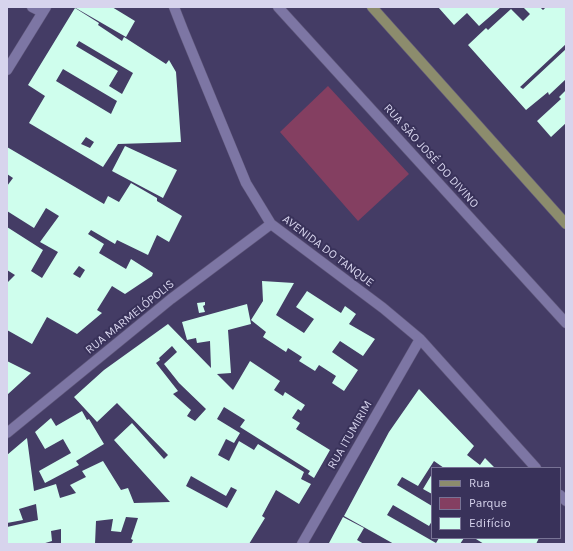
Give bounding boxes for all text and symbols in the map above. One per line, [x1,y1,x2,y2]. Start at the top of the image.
street label: RUA SÃO JOSÉ DO DIVINO [380,101,482,211]
street label: AVENIDA DO TANQUE [279,212,377,290]
street label: RUA MARMELÓPOLIS [83,277,177,357]
street label: RUA ITUMIRIM [325,398,375,472]
legend [431,467,561,539]
text: Rua [469,476,490,490]
text: Parque [469,496,507,510]
text: Edifício [469,516,510,530]

